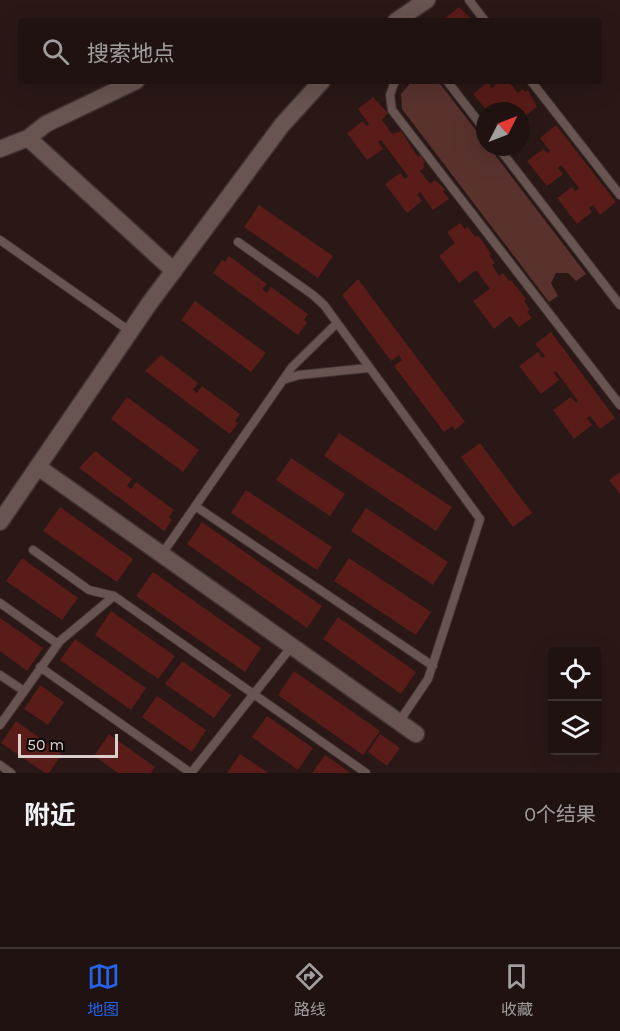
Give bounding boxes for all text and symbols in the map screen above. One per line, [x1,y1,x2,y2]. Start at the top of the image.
search box [18,18,602,84]
icon: search [39,35,72,68]
text: 搜索地点 [87,41,175,67]
north arrow [476,102,530,156]
map controls [548,647,602,755]
button: locate [548,647,602,701]
button: layers [548,701,602,755]
scale bar [18,731,118,758]
text: 50 m [27,735,64,754]
text: 附近 [24,800,76,831]
text: 0个结果 [524,803,596,826]
tab: 地图 [87,960,120,1020]
tab: 路线 [293,960,326,1020]
tab: 收藏 [500,960,533,1020]

